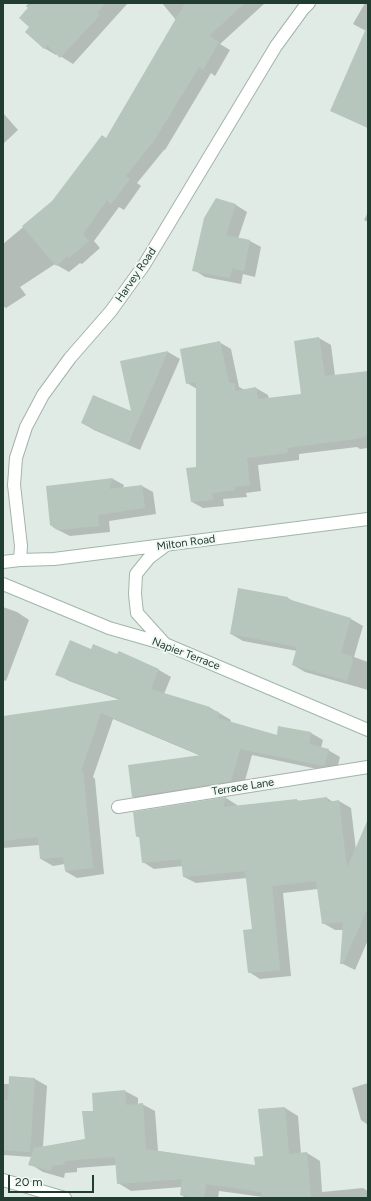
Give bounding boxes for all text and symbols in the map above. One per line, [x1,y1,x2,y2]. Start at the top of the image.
street label: Harvey Road [113,245,159,305]
street label: Milton Road [156,532,216,554]
street label: Napier Terrace [150,635,222,673]
street label: Terrace Lane [211,776,275,798]
scale bar [10,1167,96,1193]
text: 20 m [15,1175,43,1189]

